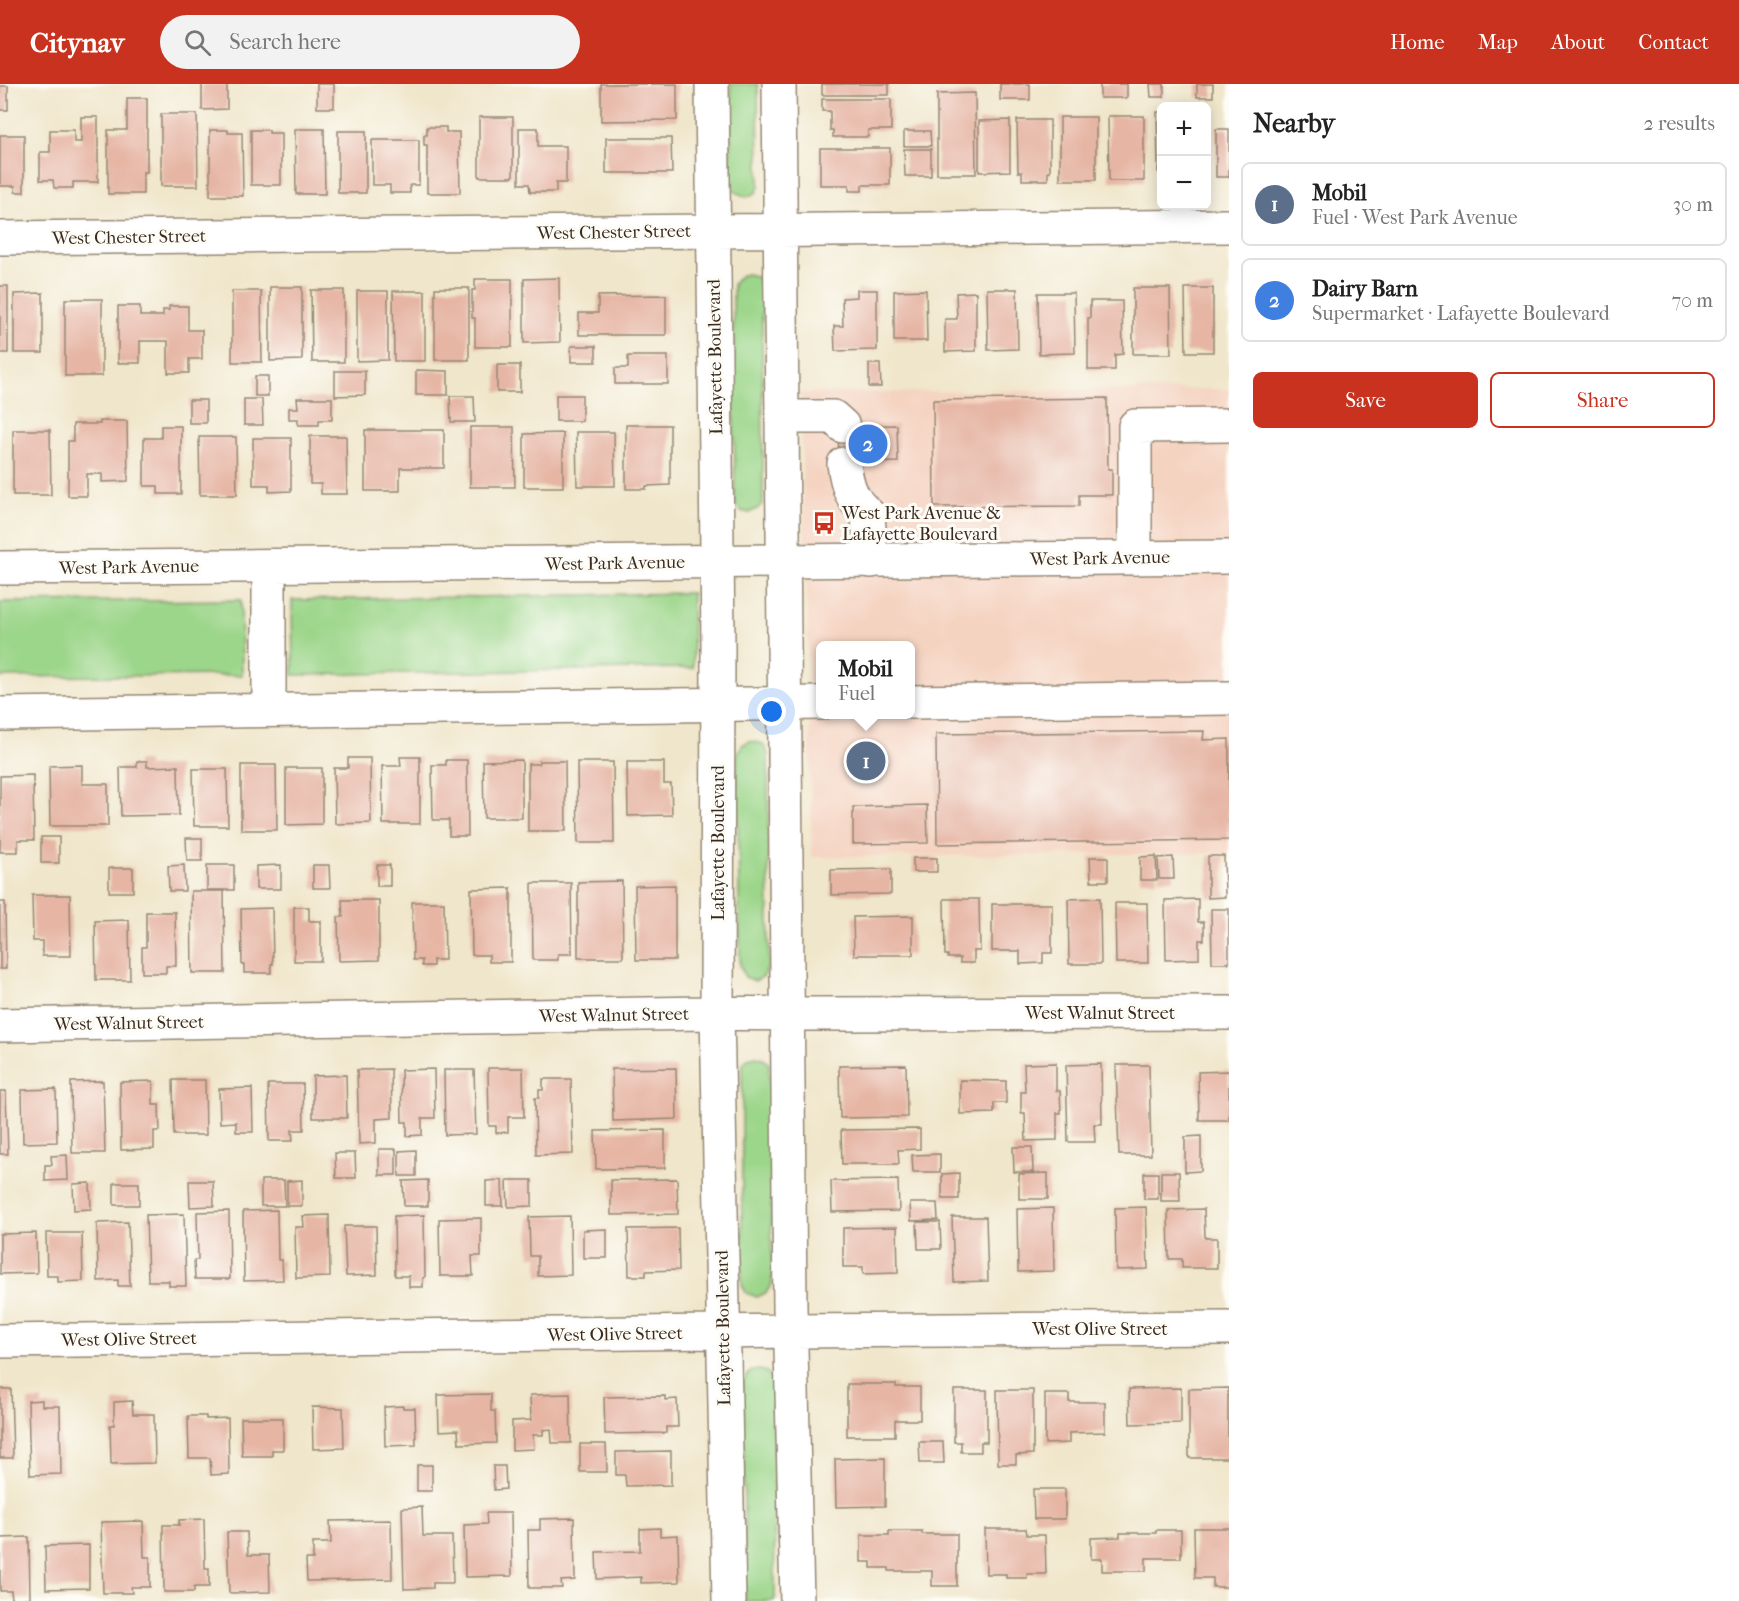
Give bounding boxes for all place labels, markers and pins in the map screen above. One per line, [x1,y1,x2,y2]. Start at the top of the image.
pin: 2 [848,422,888,466]
place label: West Park Avenue & Lafayette Boulevard [841,503,1001,545]
bus stop icon: West Park Avenue & Lafayette Boulevard [811,510,837,536]
pin: 1 [846,738,886,784]

